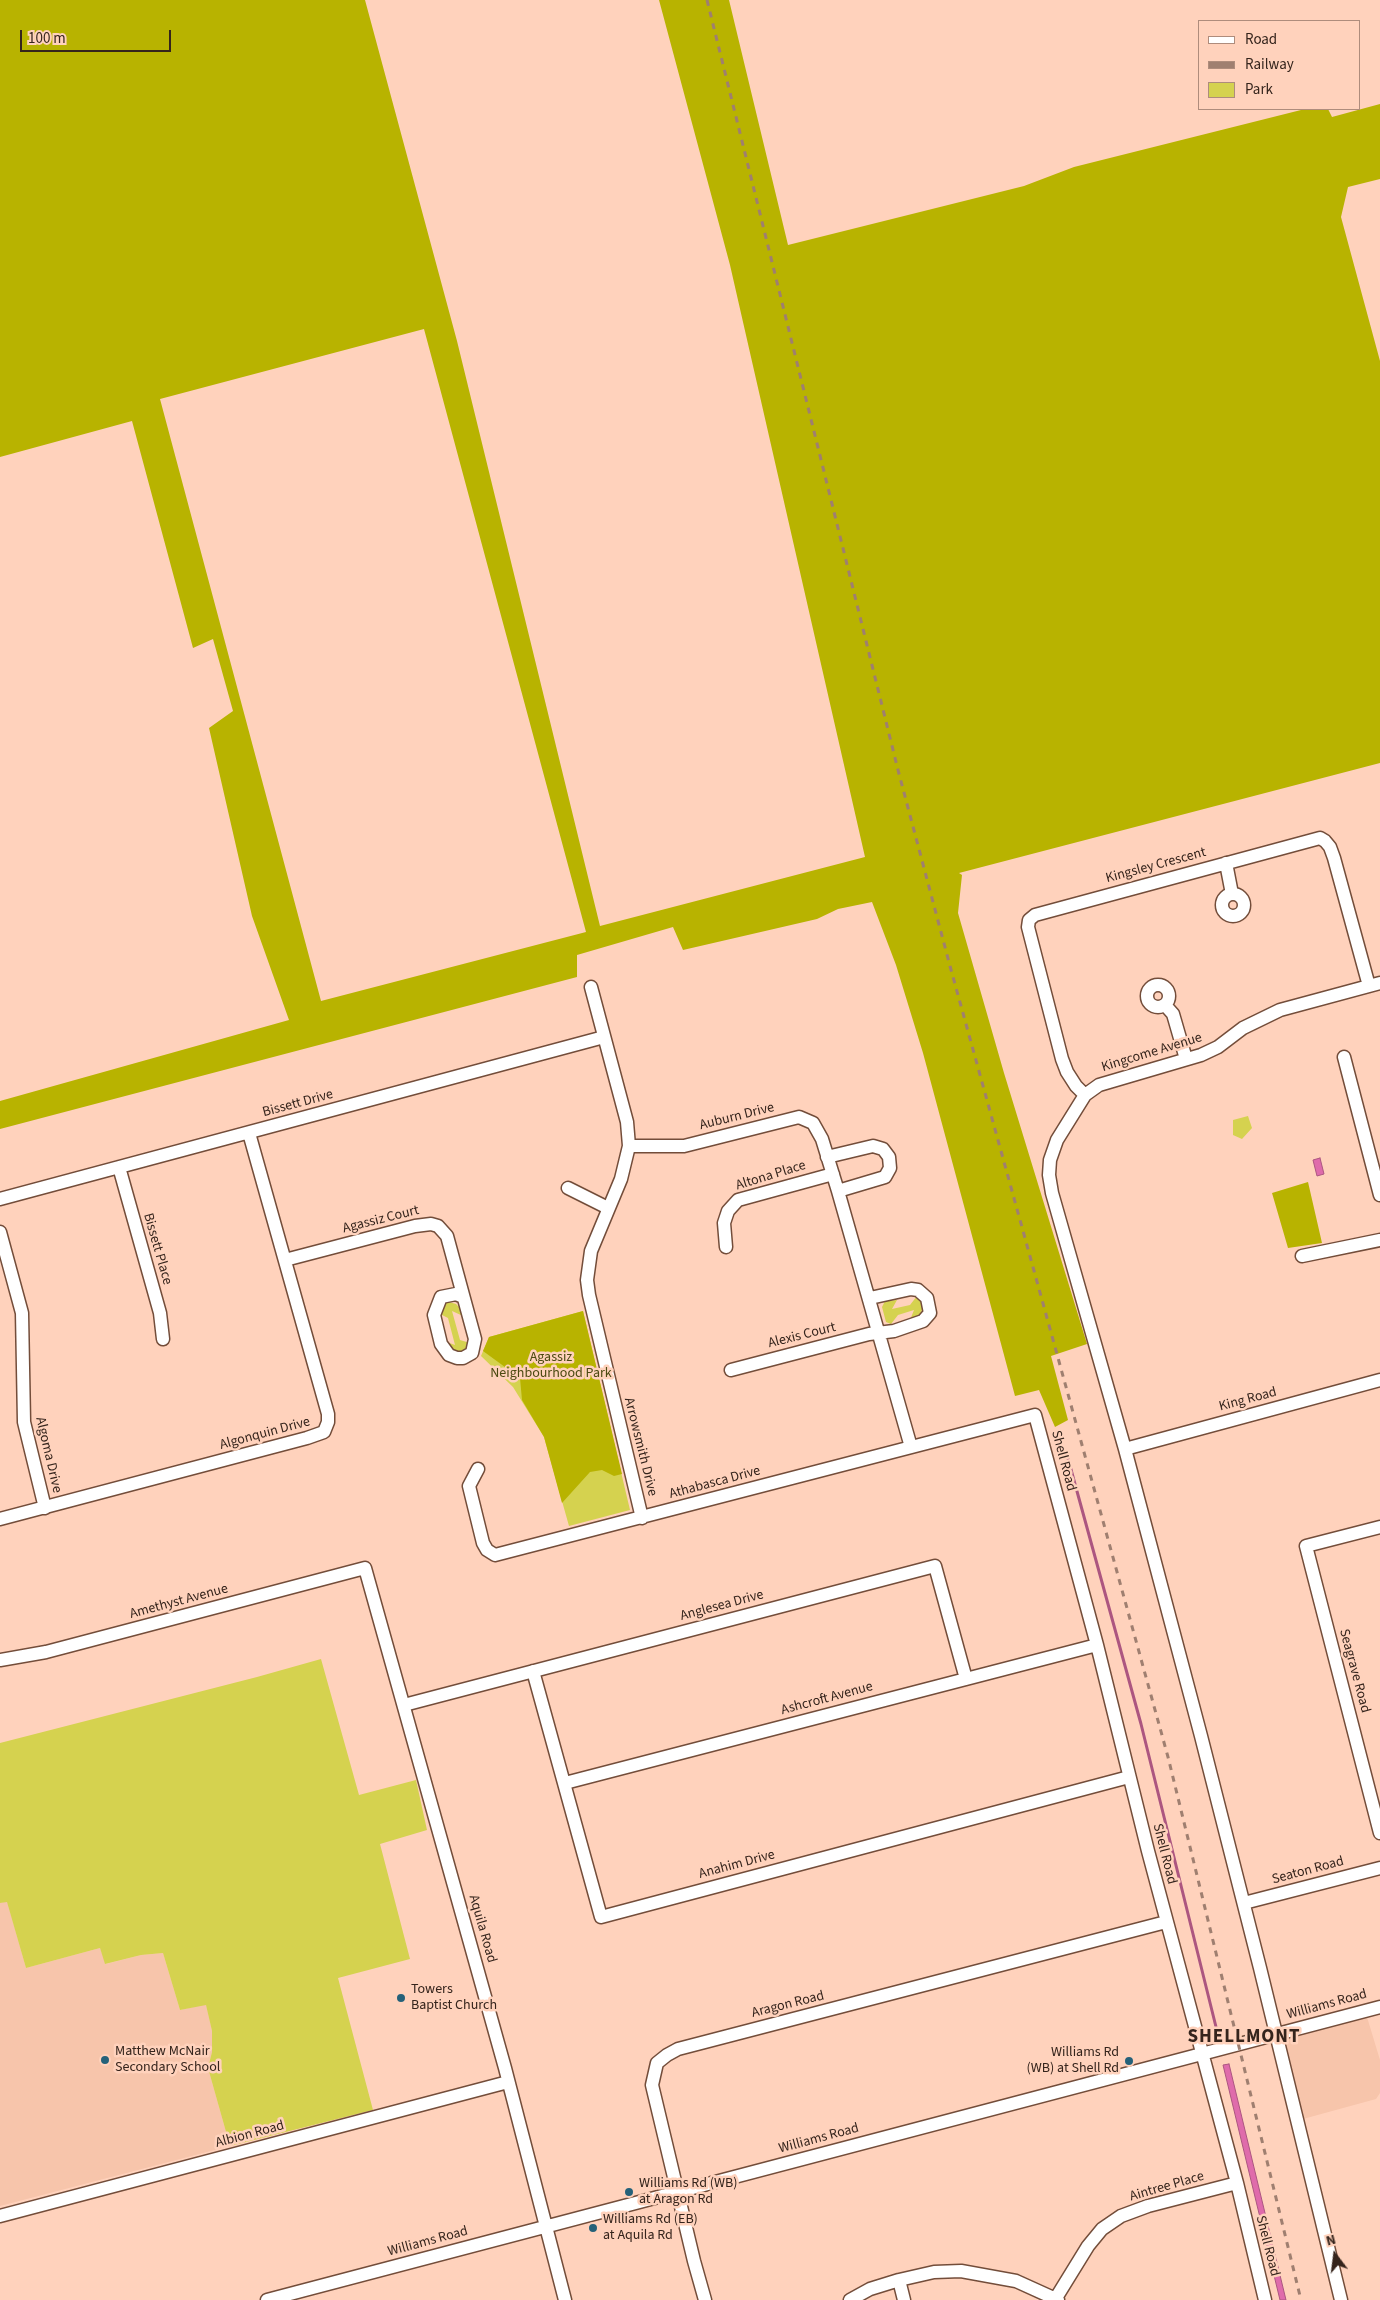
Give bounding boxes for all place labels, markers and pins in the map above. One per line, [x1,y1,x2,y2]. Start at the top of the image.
place label: Towers Baptist Church [411,1982,497,2014]
marker: Towers Baptist Church [395,1992,407,2004]
place label: Matthew McNair Secondary School [115,2044,220,2076]
place label: Williams Rd (WB) at Shell Rd [1027,2045,1119,2078]
marker: Matthew McNair Secondary School [99,2054,111,2066]
marker: Williams Rd (WB) at Shell Rd [1123,2055,1135,2067]
place label: Williams Rd (WB) at Aragon Rd [639,2176,737,2208]
marker: Williams Rd (WB) at Aragon Rd [623,2186,635,2198]
place label: Williams Rd (EB) at Aquila Rd [603,2212,698,2244]
marker: Williams Rd (EB) at Aquila Rd [587,2222,599,2234]

